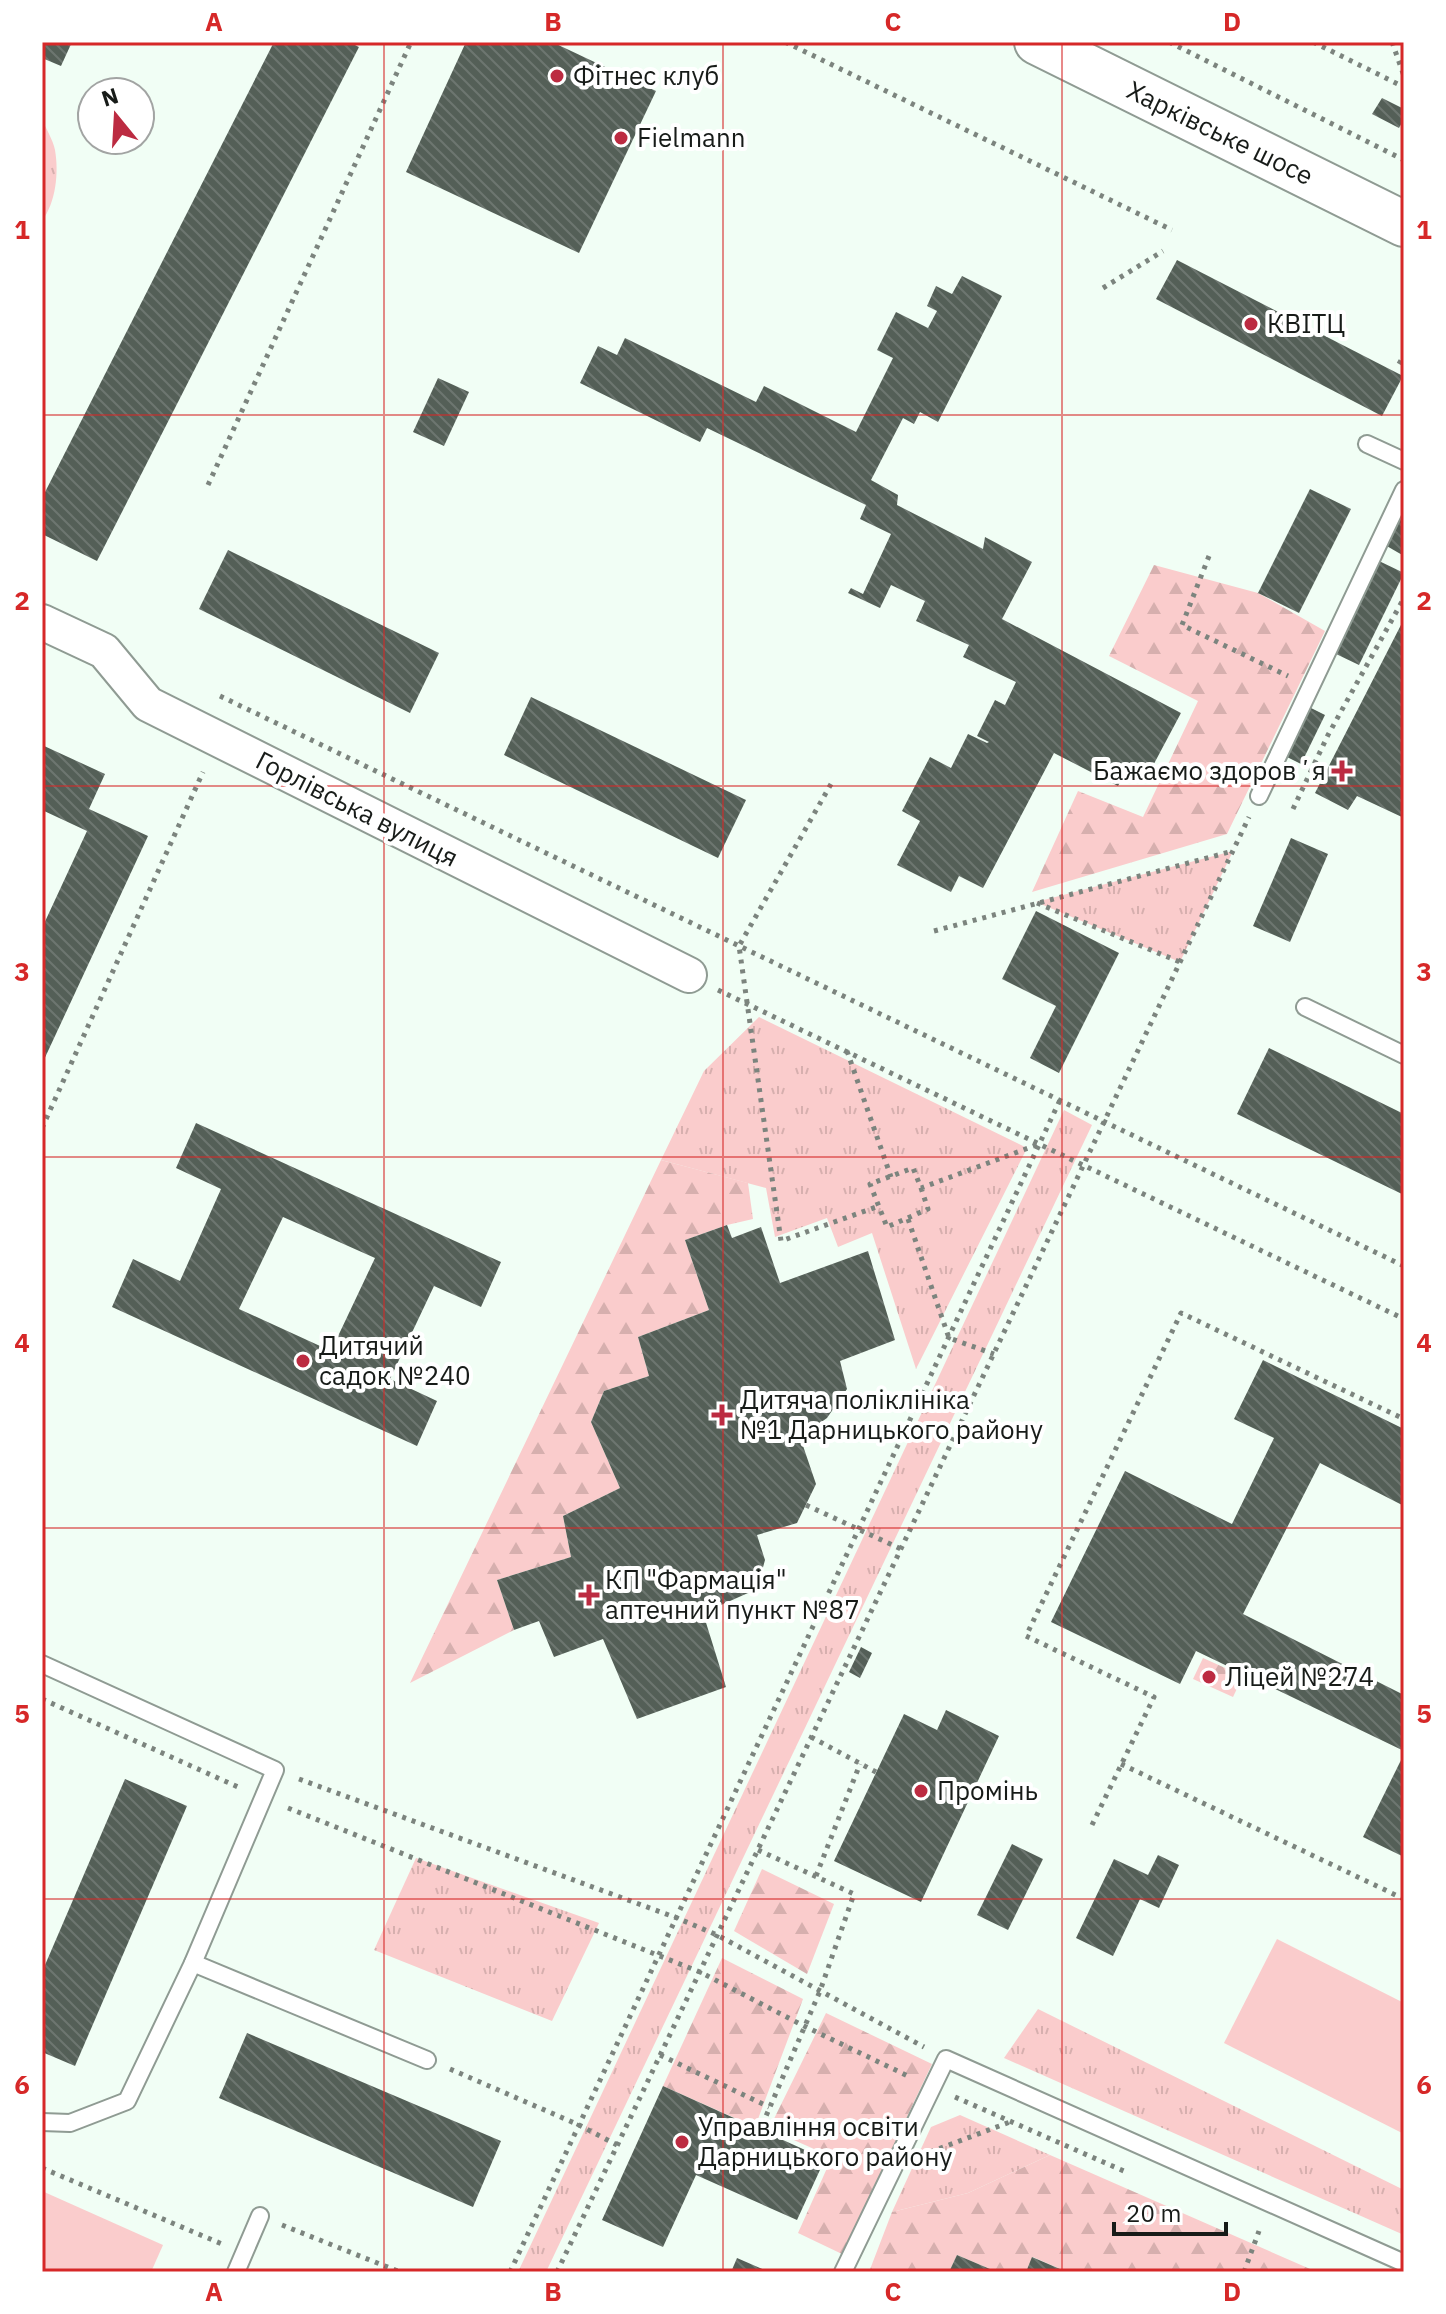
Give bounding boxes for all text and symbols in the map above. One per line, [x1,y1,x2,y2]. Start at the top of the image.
text: A [205,4,223,38]
text: B [544,4,562,38]
text: C [885,4,902,38]
text: D [1223,4,1241,38]
place label: Фітнес клуб [573,58,719,92]
marker: Фітнес клуб [548,67,566,85]
street label: Харківське шосе [1122,72,1319,192]
north arrow [76,76,156,156]
text: N [98,80,122,113]
place label: Fielmann [637,120,746,154]
marker: Fielmann [612,129,630,147]
text: 1 [14,212,30,246]
text: 1 [1416,212,1432,246]
place label: КВІТЦ [1267,306,1345,340]
marker: КВІТЦ [1242,315,1260,333]
text: 2 [14,583,30,617]
text: 2 [1416,583,1432,617]
street label: Горлівська вулиця [251,742,464,874]
place label: Бажаємо здоровʼя [1093,753,1326,787]
marker: Бажаємо здоровʼя [1333,762,1351,780]
text: 3 [14,954,30,988]
text: 3 [1416,954,1432,988]
text: 4 [14,1325,30,1359]
text: 4 [1416,1325,1432,1359]
place label: Дитячий садок №240 [319,1328,471,1392]
marker: Дитячий садок №240 [294,1352,312,1370]
place label: Дитяча поліклініка №1 Дарницького району [740,1382,1043,1446]
marker: Дитяча поліклініка №1 Дарницького району [711,1404,733,1426]
place label: КП "Фармація" аптечний пункт №87 [605,1562,860,1626]
marker: КП "Фармація" аптечний пункт №87 [580,1586,598,1604]
place label: Ліцей №274 [1225,1659,1374,1693]
marker: Ліцей №274 [1200,1668,1218,1686]
text: 5 [14,1696,30,1730]
text: 5 [1416,1696,1432,1730]
place label: Промінь [937,1773,1038,1807]
marker: Промінь [912,1782,930,1800]
text: 6 [14,2067,30,2101]
text: 6 [1416,2067,1432,2101]
place label: Управління освіти Дарницького району [698,2109,952,2173]
marker: Управління освіти Дарницького району [673,2133,691,2151]
scale bar [1114,2186,1226,2236]
text: 20 m [1126,2197,1181,2229]
text: A [205,2274,223,2308]
text: B [544,2274,562,2308]
text: C [885,2274,902,2308]
text: D [1223,2274,1241,2308]

